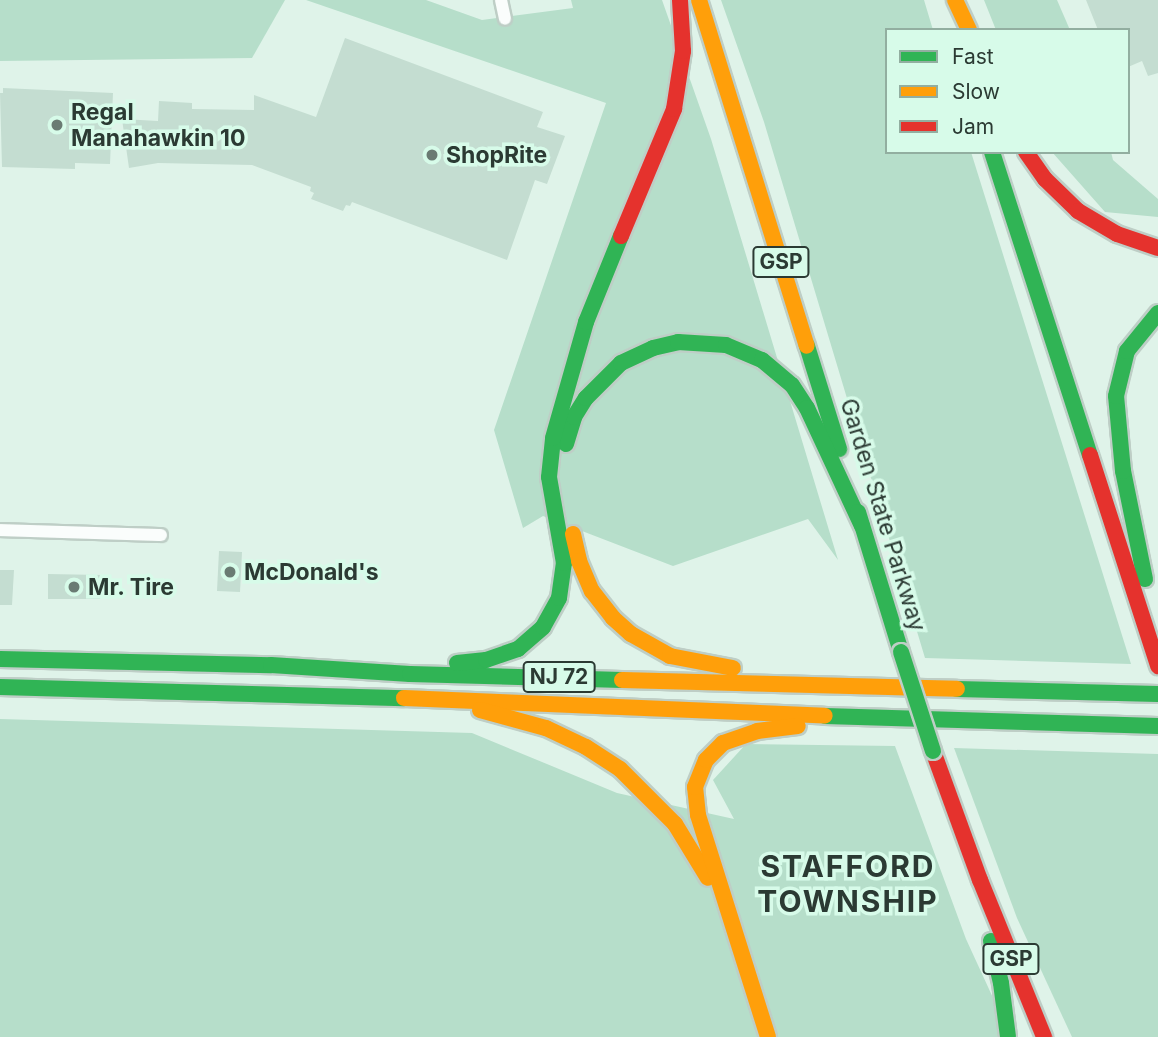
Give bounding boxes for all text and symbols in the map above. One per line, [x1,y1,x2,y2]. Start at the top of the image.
legend [885,28,1130,154]
text: Fast [952,44,994,69]
text: Slow [952,79,1000,104]
place label: Regal Manahawkin 10 [71,98,245,152]
text: Jam [952,114,994,139]
marker: Regal Manahawkin 10 [49,117,65,133]
place label: ShopRite [446,141,547,169]
marker: ShopRite [424,147,440,163]
road number: GSP [751,244,811,280]
street label: Garden State Parkway [834,395,932,635]
place label: McDonald's [244,558,379,586]
marker: McDonald's [222,564,238,580]
place label: Mr. Tire [88,573,175,601]
marker: Mr. Tire [66,579,82,595]
road number: NJ 72 [522,660,596,694]
district label: STAFFORD TOWNSHIP [758,848,938,918]
road number: GSP [981,942,1041,976]

